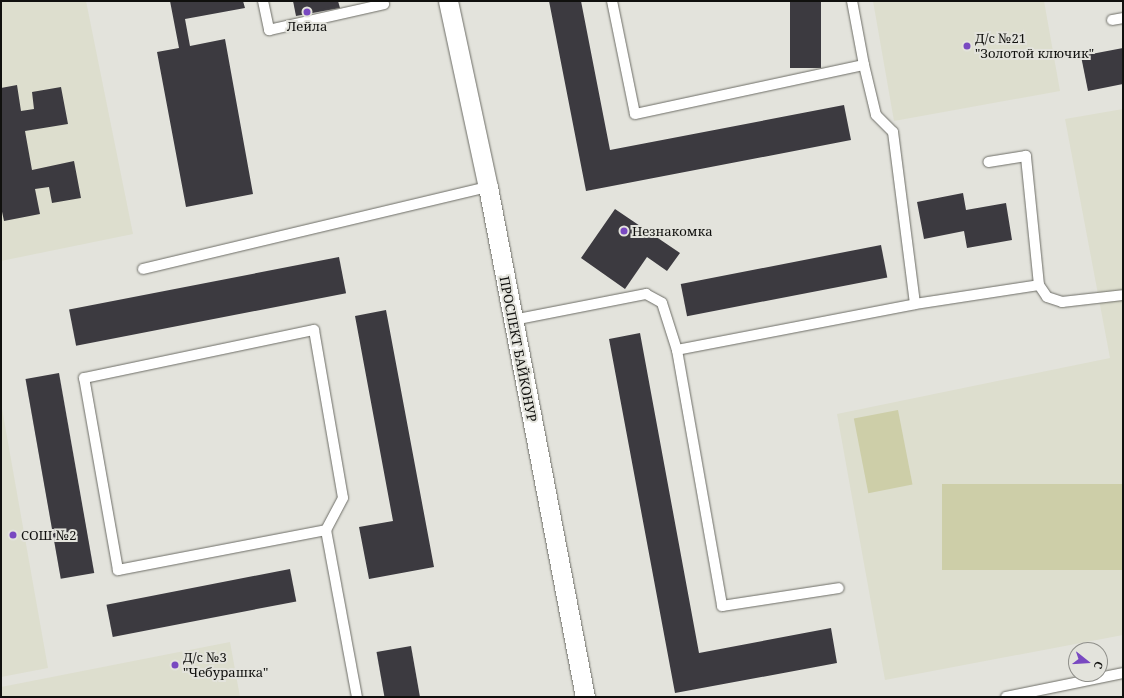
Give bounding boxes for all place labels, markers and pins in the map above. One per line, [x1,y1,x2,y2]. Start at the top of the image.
marker: Лейла [302,7,312,17]
place label: Лейла [287,18,327,34]
place label: Д/c №21 "Золотой ключик" [975,31,1094,62]
marker: Д/c №21 "Золотой ключик" [962,41,972,51]
place label: Незнакомка [632,223,713,239]
marker: Незнакомка [619,226,629,236]
place label: СОШ №2 [21,527,77,543]
marker: СОШ №2 [8,530,18,540]
place label: Д/c №3 "Чебурашка" [183,650,268,681]
marker: Д/c №3 "Чебурашка" [170,660,180,670]

